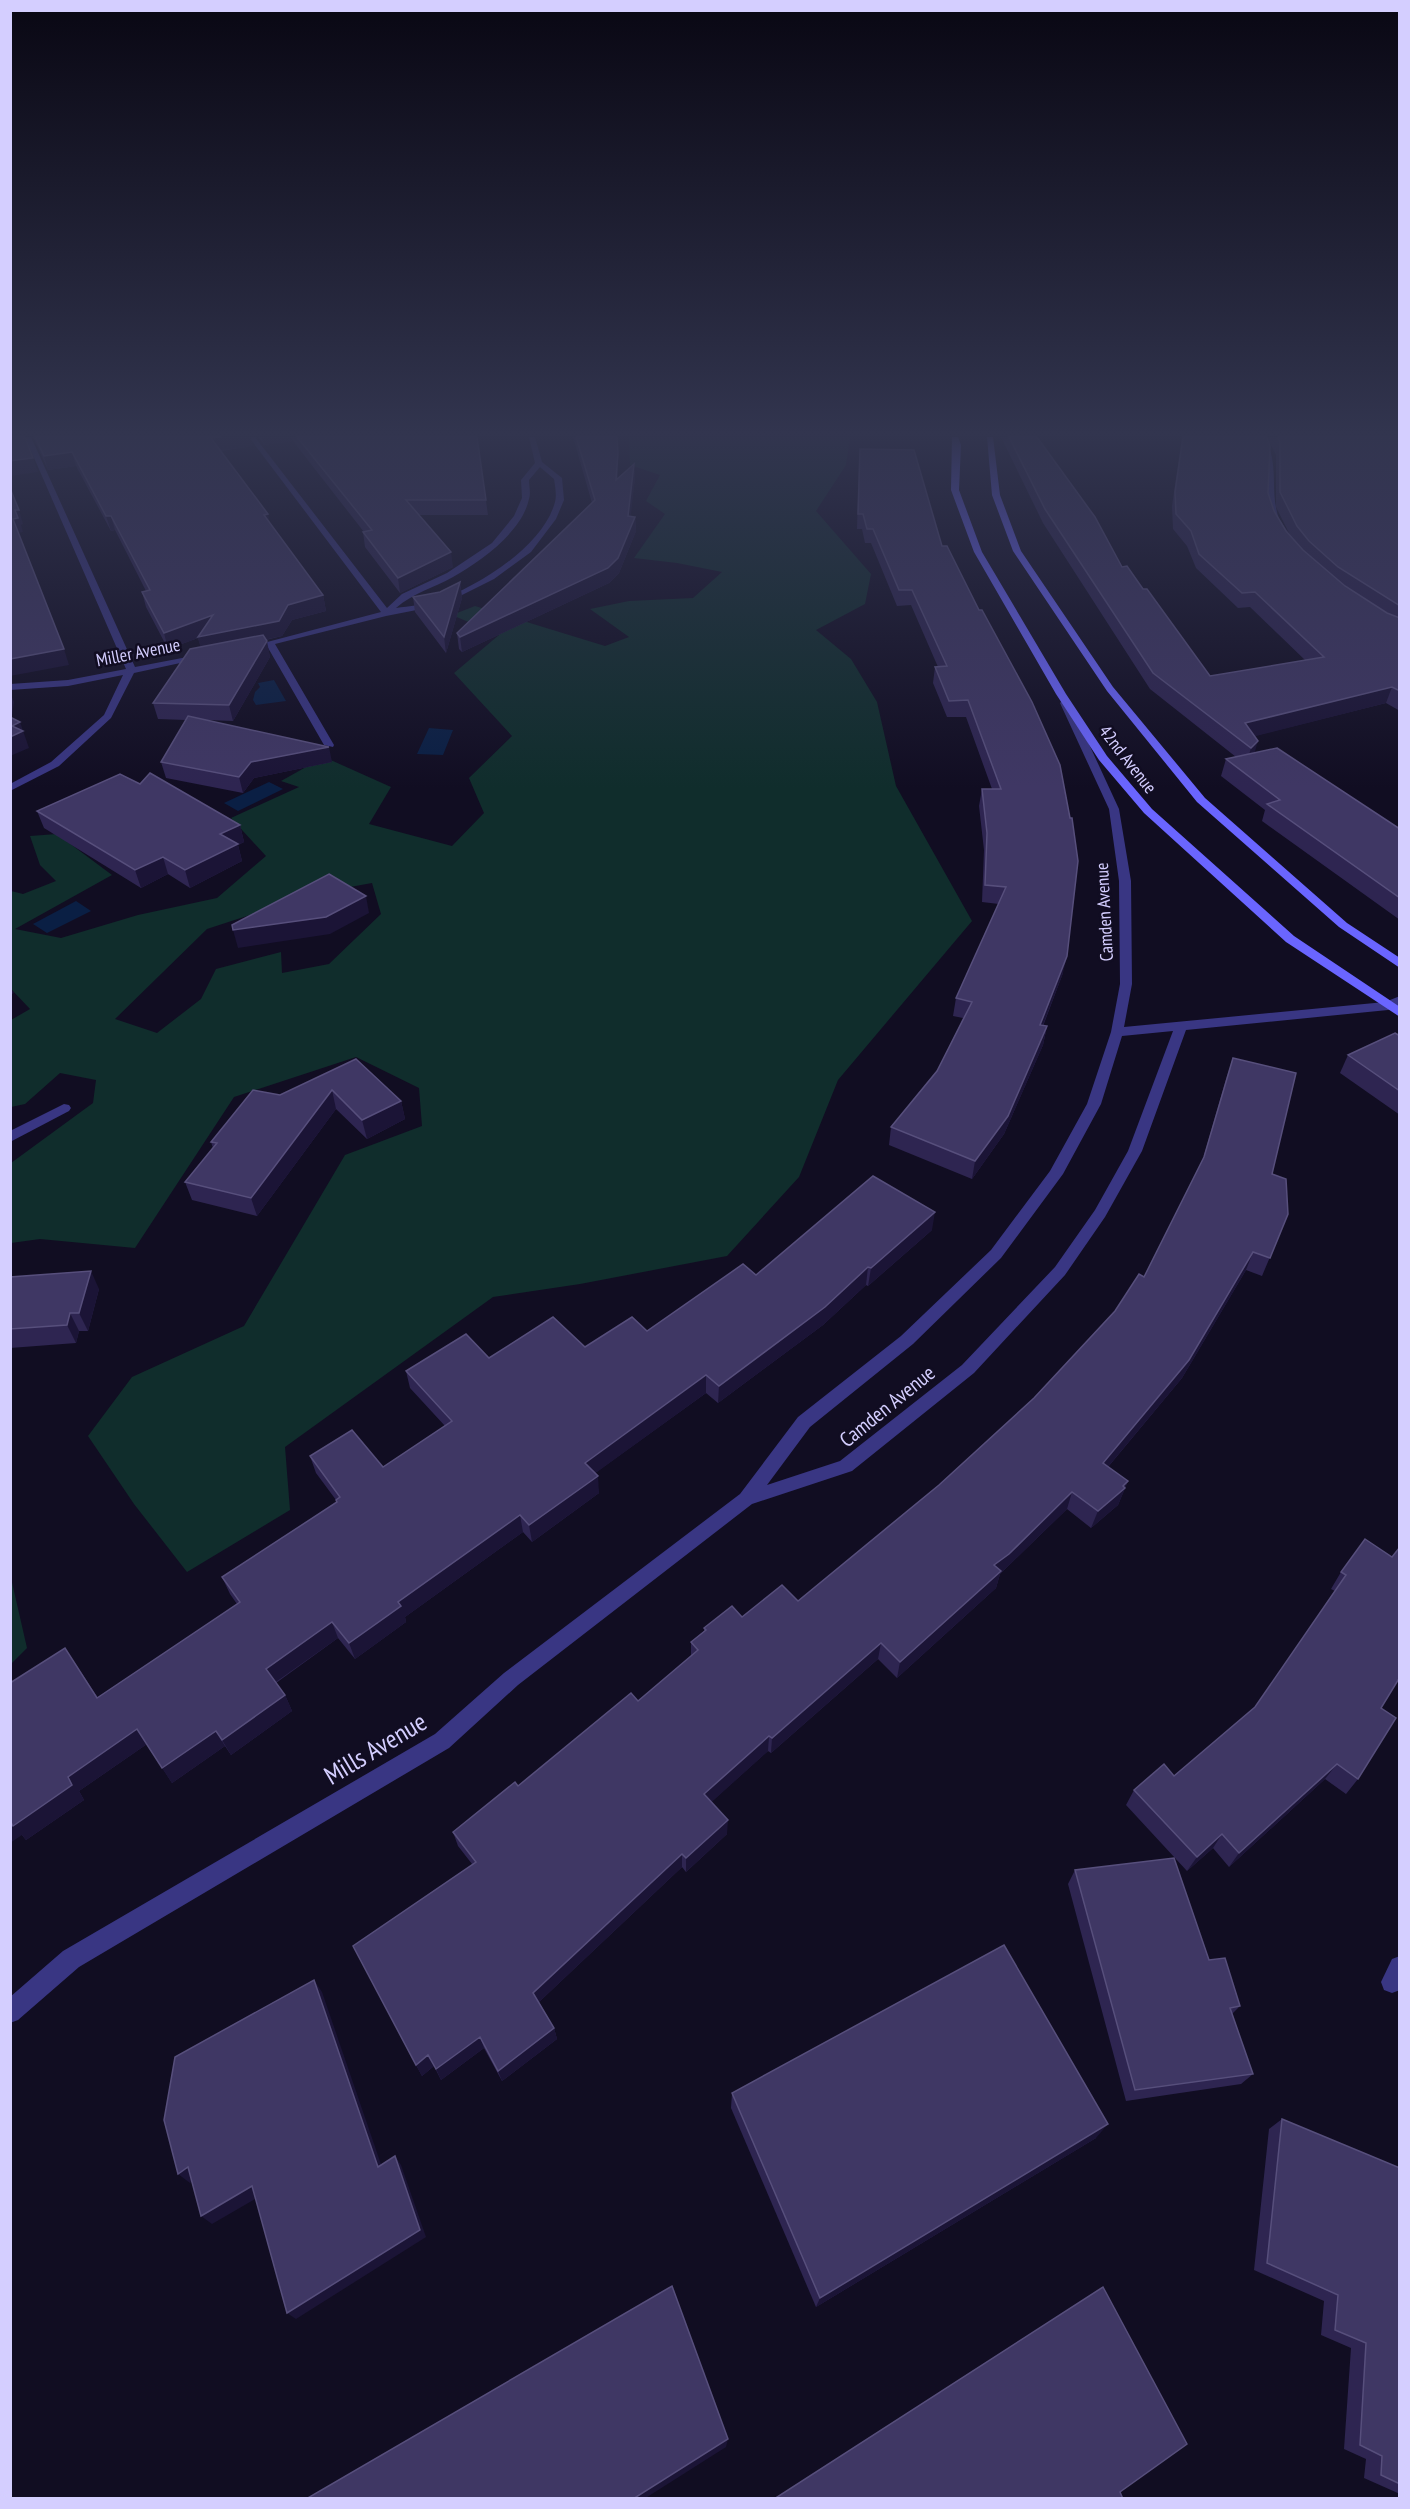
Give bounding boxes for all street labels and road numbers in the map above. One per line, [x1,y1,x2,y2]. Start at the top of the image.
street label: Miller Avenue [94,633,182,671]
street label: 42nd Avenue [1094,720,1162,798]
street label: Camden Avenue [1090,862,1118,962]
street label: Camden Avenue [834,1359,940,1453]
street label: Mills Avenue [318,1705,432,1791]

